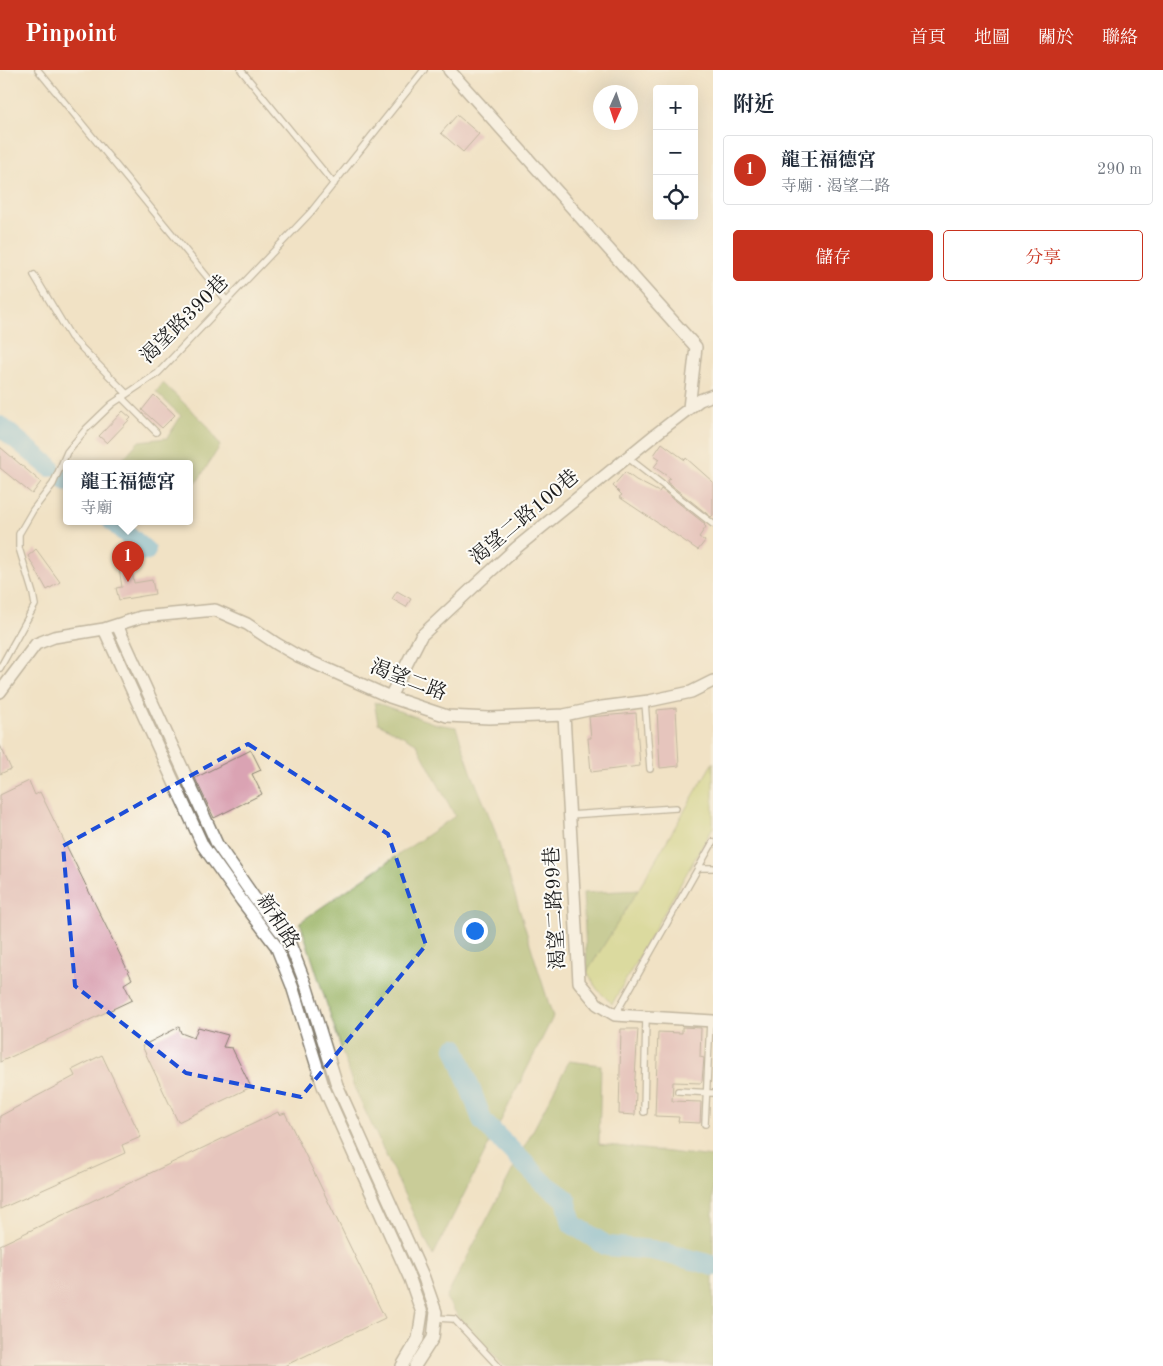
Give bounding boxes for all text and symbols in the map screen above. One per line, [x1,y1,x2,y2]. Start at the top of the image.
text: Pinpoint [25,23,117,47]
text: 首頁 [910,29,946,47]
text: 地圖 [974,29,1010,47]
text: 關於 [1038,29,1074,47]
text: 聯絡 [1102,29,1138,47]
north arrow [593,85,638,130]
map controls [653,85,698,220]
button: + [653,85,698,130]
text: 附近 [733,95,775,116]
button: − [653,130,698,175]
text: 龍王福德宮 [781,152,876,171]
text: 1 [745,162,755,178]
text: 290 m [1097,162,1142,178]
button: locate [653,175,698,220]
text: 寺廟 · 渴望二路 [781,179,890,195]
button: 儲存 [733,230,933,281]
button: 分享 [943,230,1143,281]
street label: 渴望路390巷 [136,271,233,368]
popup [63,460,193,525]
street label: 渴望二路100巷 [466,465,583,569]
text: 龍王福德宮 [80,474,176,493]
text: 寺廟 [80,501,113,517]
pin: 1 [112,541,144,582]
street label: 渴望二路 [367,655,450,705]
street label: 渴望二路99巷 [541,846,569,970]
street label: 新和路 [252,890,303,953]
your location [462,918,488,944]

